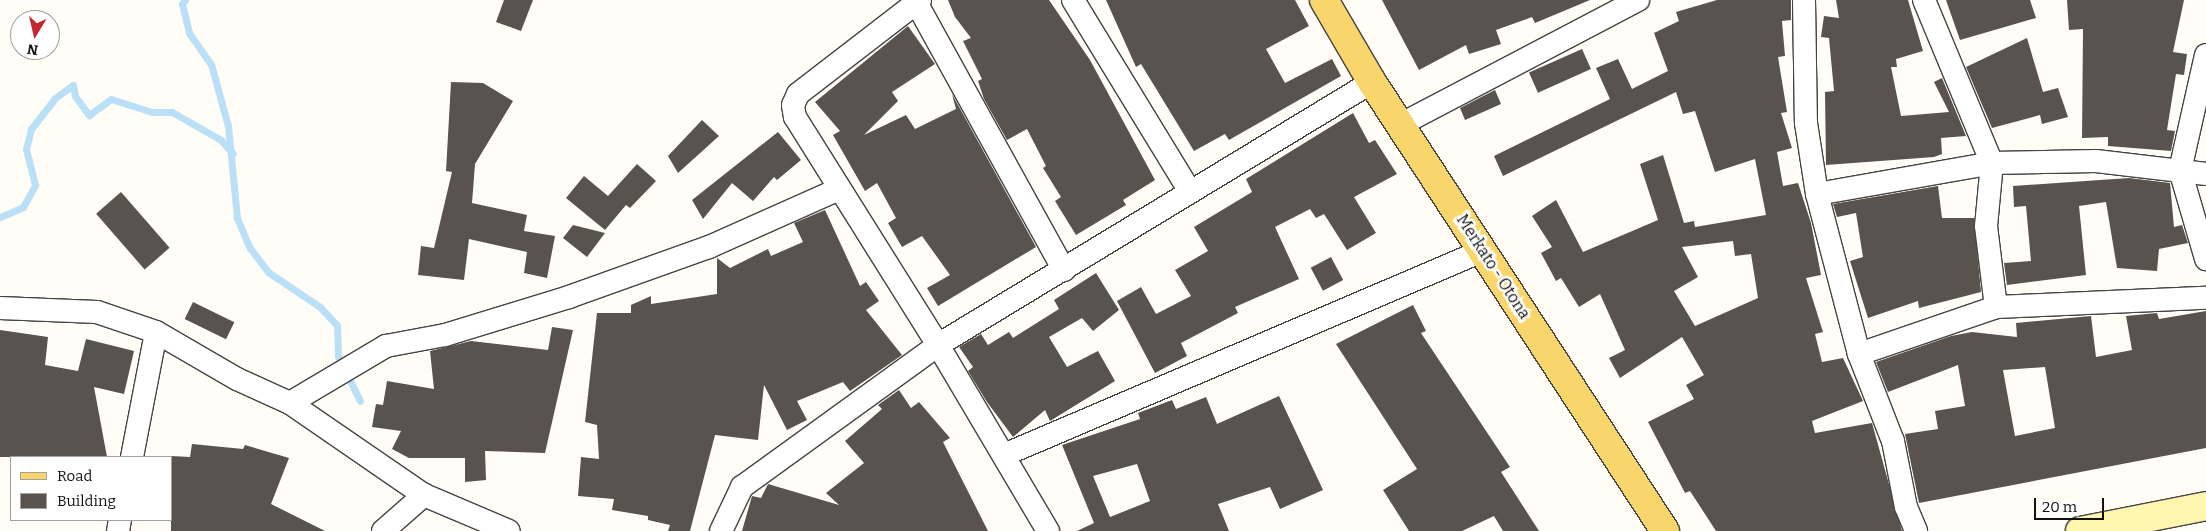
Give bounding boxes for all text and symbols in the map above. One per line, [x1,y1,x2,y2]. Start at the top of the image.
north arrow [10,10,60,60]
text: N [26,40,39,59]
street label: Merkato - Otona [1452,211,1534,323]
legend [10,456,172,521]
text: Road [57,467,92,485]
scale bar [2036,488,2106,520]
text: Building [57,492,116,510]
text: 20 m [2042,498,2077,516]

